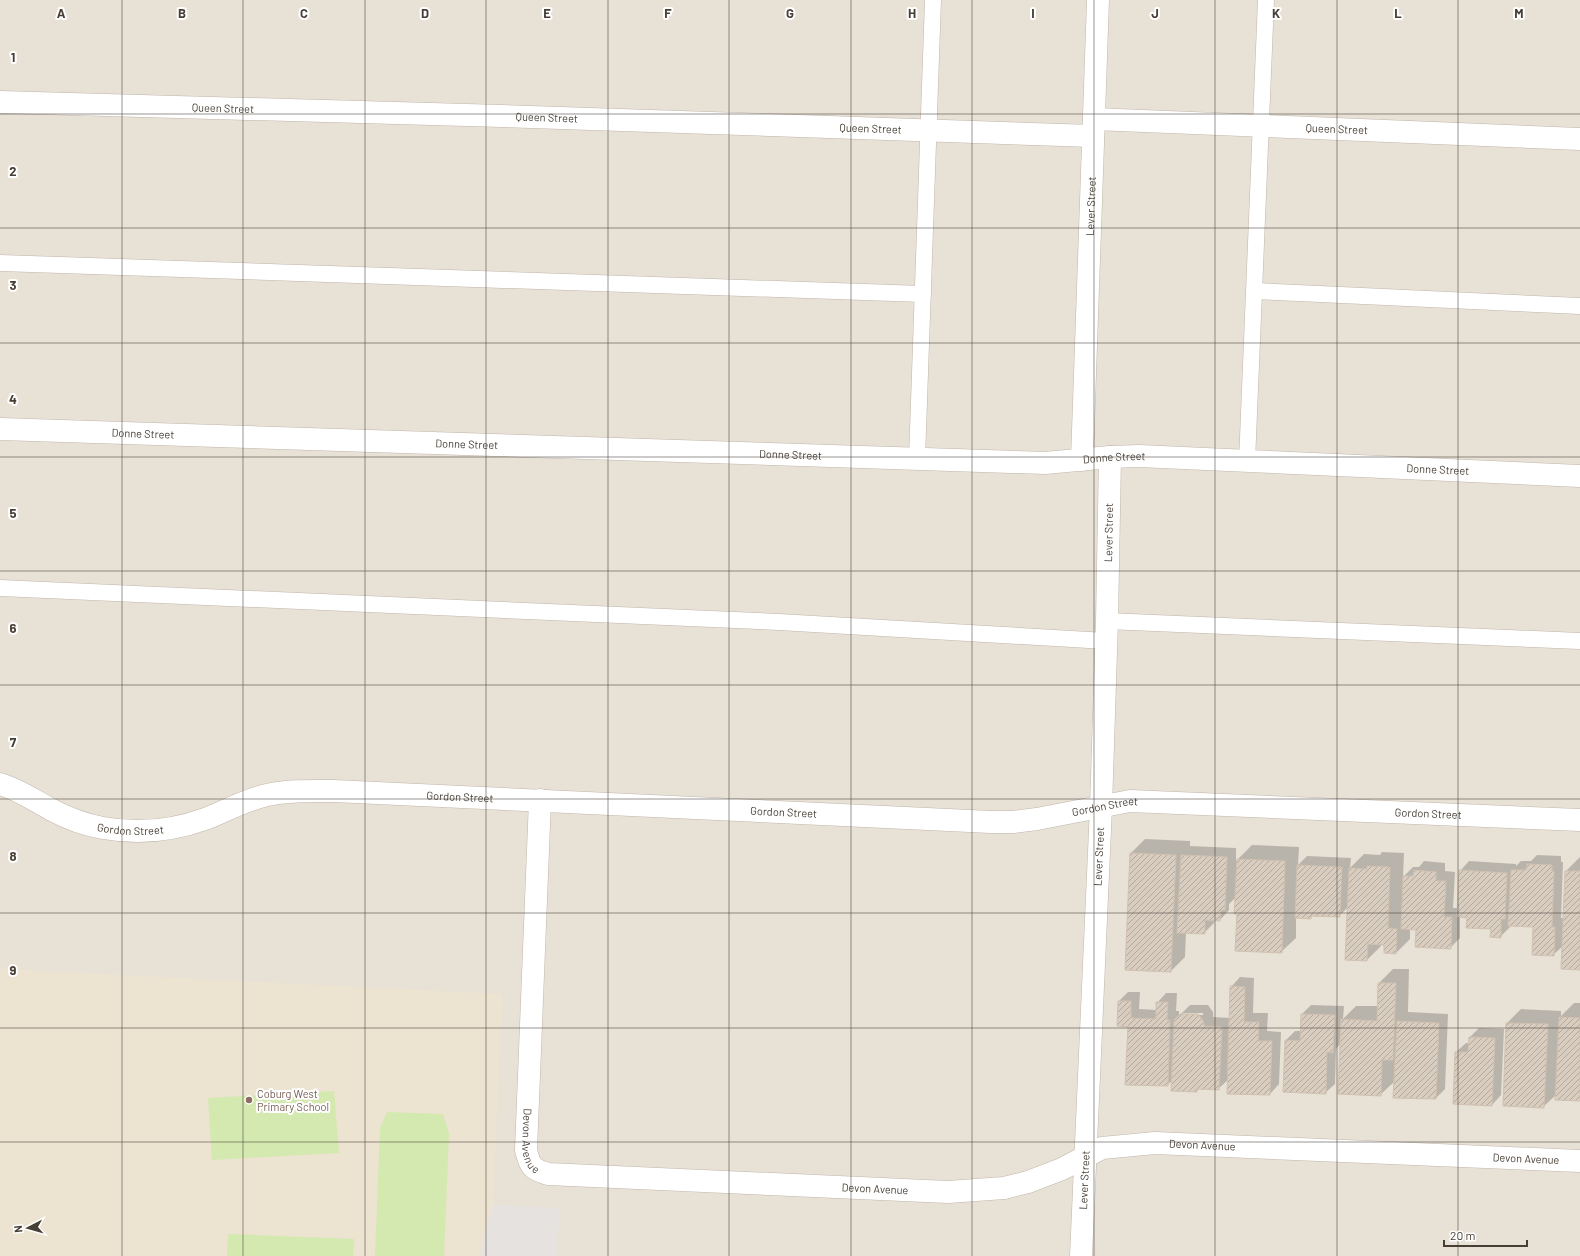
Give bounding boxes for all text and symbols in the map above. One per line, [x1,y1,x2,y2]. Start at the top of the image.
text: A [57,5,66,21]
text: B [178,5,186,21]
text: C [300,5,308,21]
text: D [421,5,429,21]
text: E [543,5,551,21]
text: F [664,5,672,21]
text: G [786,5,794,21]
text: H [908,5,916,21]
text: I [1031,5,1035,21]
text: J [1151,5,1159,21]
text: K [1272,5,1280,21]
text: L [1394,5,1402,21]
text: M [1514,5,1524,21]
text: 1 [11,49,15,65]
street label: Queen Street [192,100,254,115]
street label: Queen Street [515,109,578,125]
street label: Queen Street [839,120,902,136]
street label: Queen Street [1305,121,1368,136]
text: 2 [9,163,17,179]
street label: Lever Street [1083,176,1098,236]
text: 3 [9,277,17,293]
text: 4 [9,391,17,407]
street label: Donne Street [111,426,175,441]
street label: Donne Street [435,436,498,451]
street label: Donne Street [759,447,822,462]
street label: Donne Street [1082,449,1146,465]
street label: Donne Street [1406,461,1470,477]
street label: Lever Street [1101,503,1115,562]
text: 5 [9,505,17,521]
text: 6 [10,620,17,636]
text: 7 [10,734,17,750]
street label: Gordon Street [426,788,494,805]
street label: Gordon Street [1071,794,1138,818]
street label: Gordon Street [750,804,817,820]
street label: Gordon Street [1394,805,1462,821]
street label: Gordon Street [96,820,164,837]
street label: Lever Street [1090,827,1106,886]
text: 8 [9,848,17,864]
text: 9 [10,962,17,978]
place label: Coburg West Primary School [257,1087,329,1113]
marker: Coburg West Primary School [244,1095,254,1105]
street label: Devon Avenue [520,1108,542,1176]
street label: Devon Avenue [1169,1137,1236,1152]
street label: Lever Street [1076,1150,1092,1210]
street label: Devon Avenue [1492,1150,1560,1166]
street label: Devon Avenue [841,1180,909,1196]
north arrow [8,1208,48,1248]
scale bar [1444,1222,1527,1248]
text: N [11,1225,24,1233]
text: 20 m [1450,1228,1476,1242]

